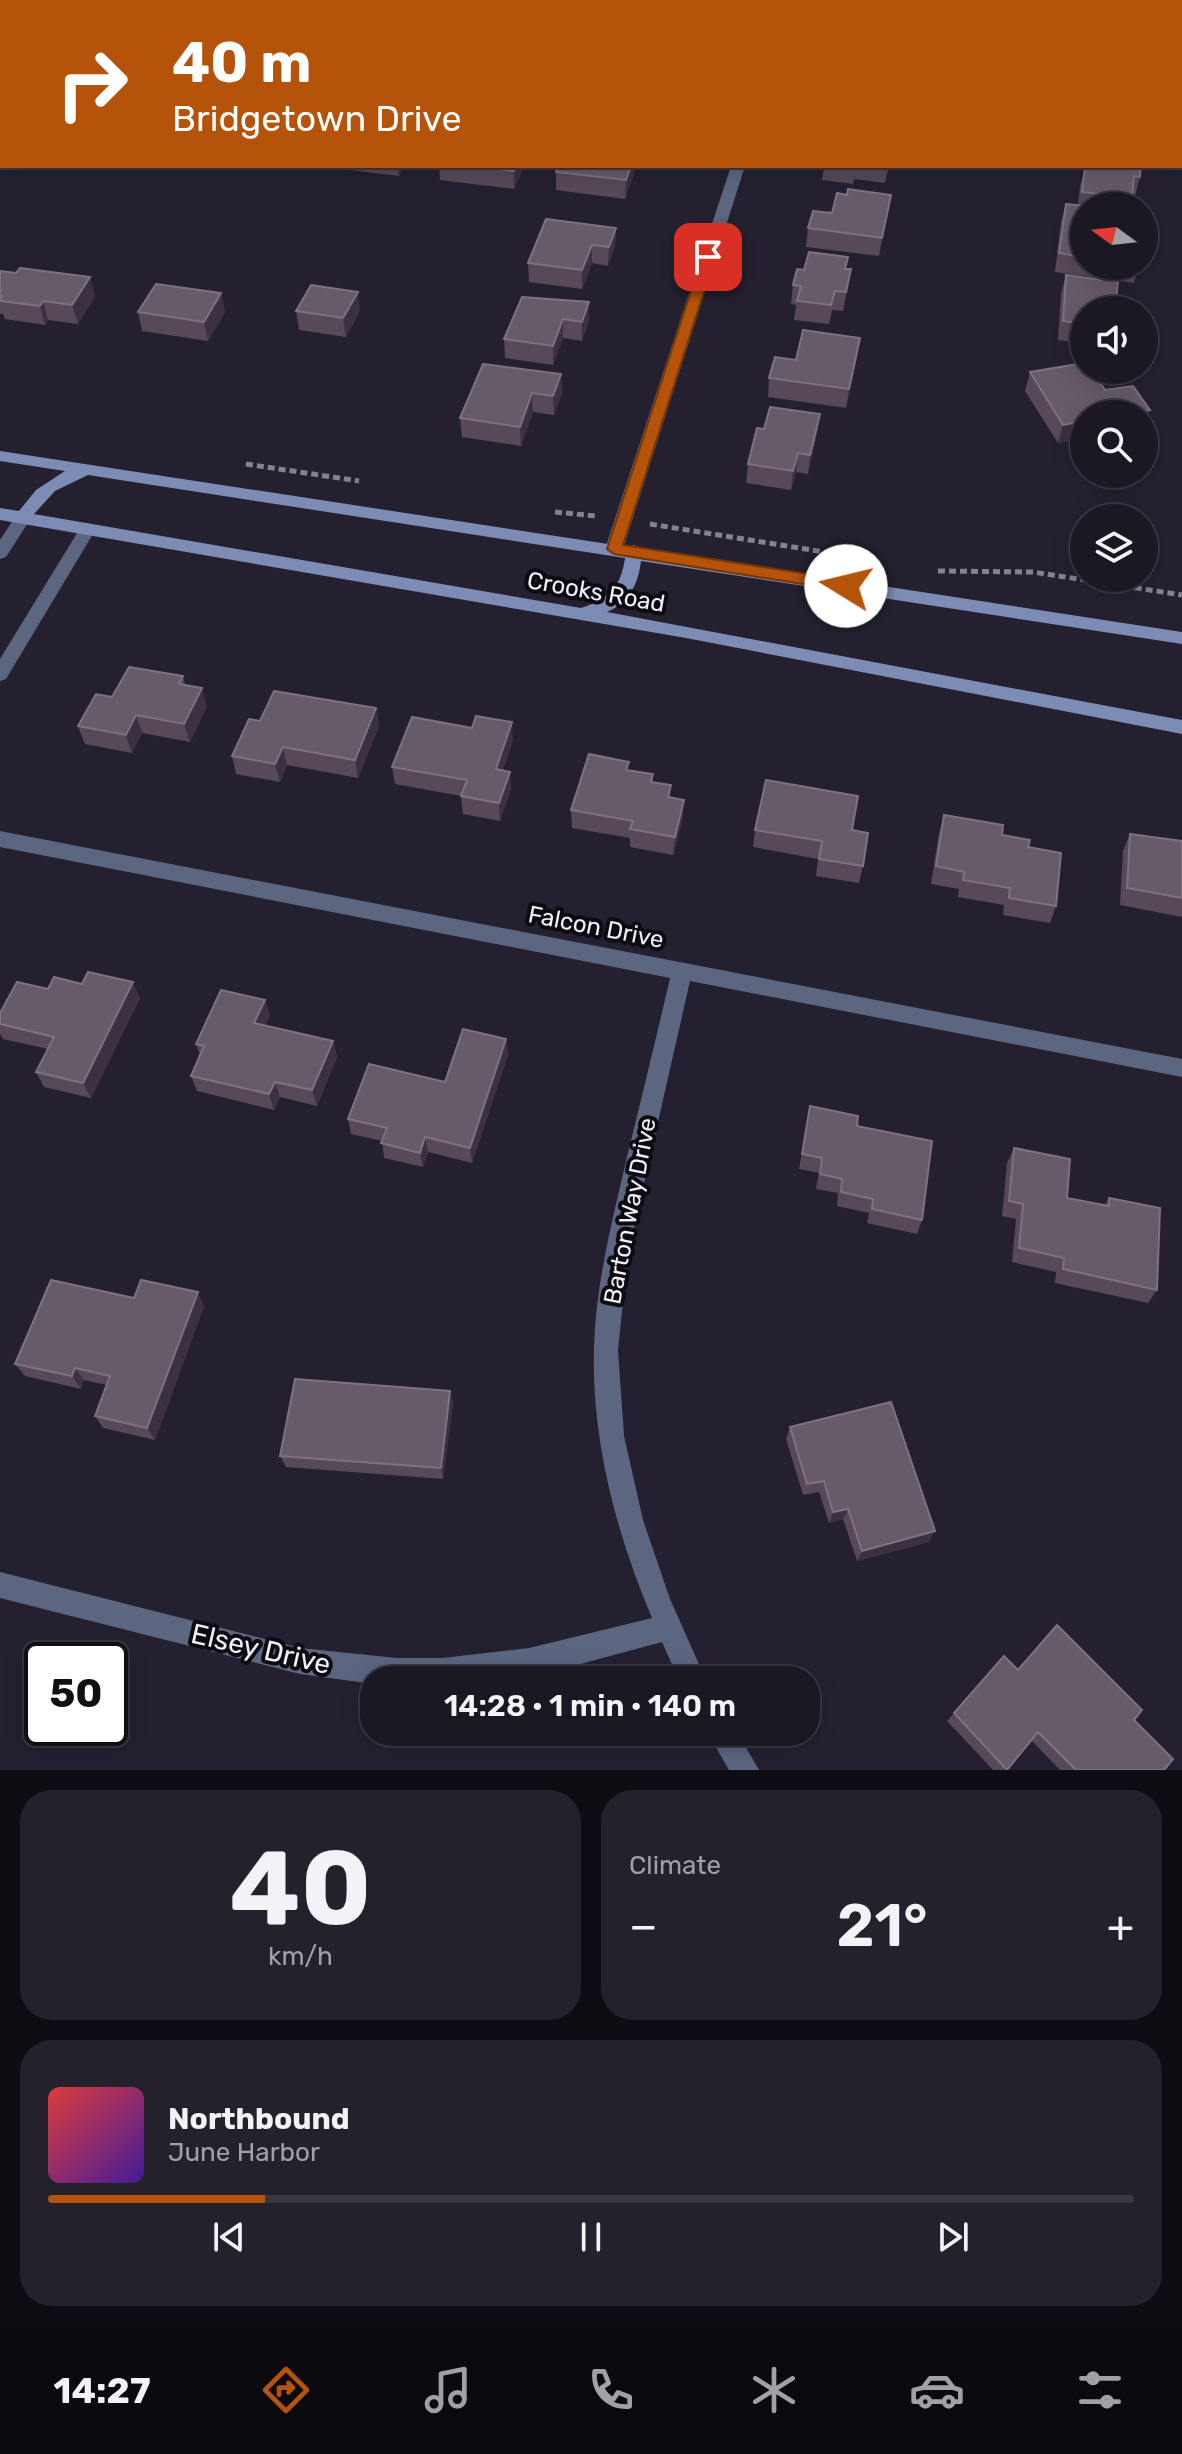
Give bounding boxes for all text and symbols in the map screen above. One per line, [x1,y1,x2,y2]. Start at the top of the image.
text: 40 m [172,30,312,96]
icon: right [40,32,144,136]
text: Bridgetown Drive [172,97,462,140]
north arrow [1070,192,1158,280]
map controls [1070,192,1158,592]
pin [674,223,742,291]
icon: arrive [686,235,730,279]
button: sound [1070,296,1158,384]
button: search [1070,400,1158,488]
button: layers [1070,504,1158,592]
position arrow [804,544,888,628]
street label: Crooks Road [525,566,667,618]
street label: Falcon Drive [526,900,666,954]
street label: Barton Way Drive [598,1115,662,1307]
street label: Elsey Drive [188,1617,334,1681]
speed limit sign: 50 [24,1642,128,1746]
text: 14:28 · 1 min · 140 m [444,1688,736,1724]
text: 40 [230,1827,371,1950]
text: Climate [629,1850,721,1881]
text: 21° [837,1890,928,1961]
text: − [629,1900,658,1952]
text: + [1107,1900,1134,1952]
text: km/h [268,1941,333,1972]
text: Northbound [168,2101,350,2137]
text: June Harbor [168,2137,320,2168]
icon: previous [207,2215,251,2259]
icon: pause [569,2215,613,2259]
icon: next [931,2215,975,2259]
icon: directions [258,2362,314,2418]
icon: music [420,2362,476,2418]
icon: phone [583,2362,639,2418]
icon: climate [746,2362,802,2418]
icon: car [909,2362,965,2418]
icon: filters [1072,2362,1128,2418]
text: 14:27 [53,2369,151,2412]

